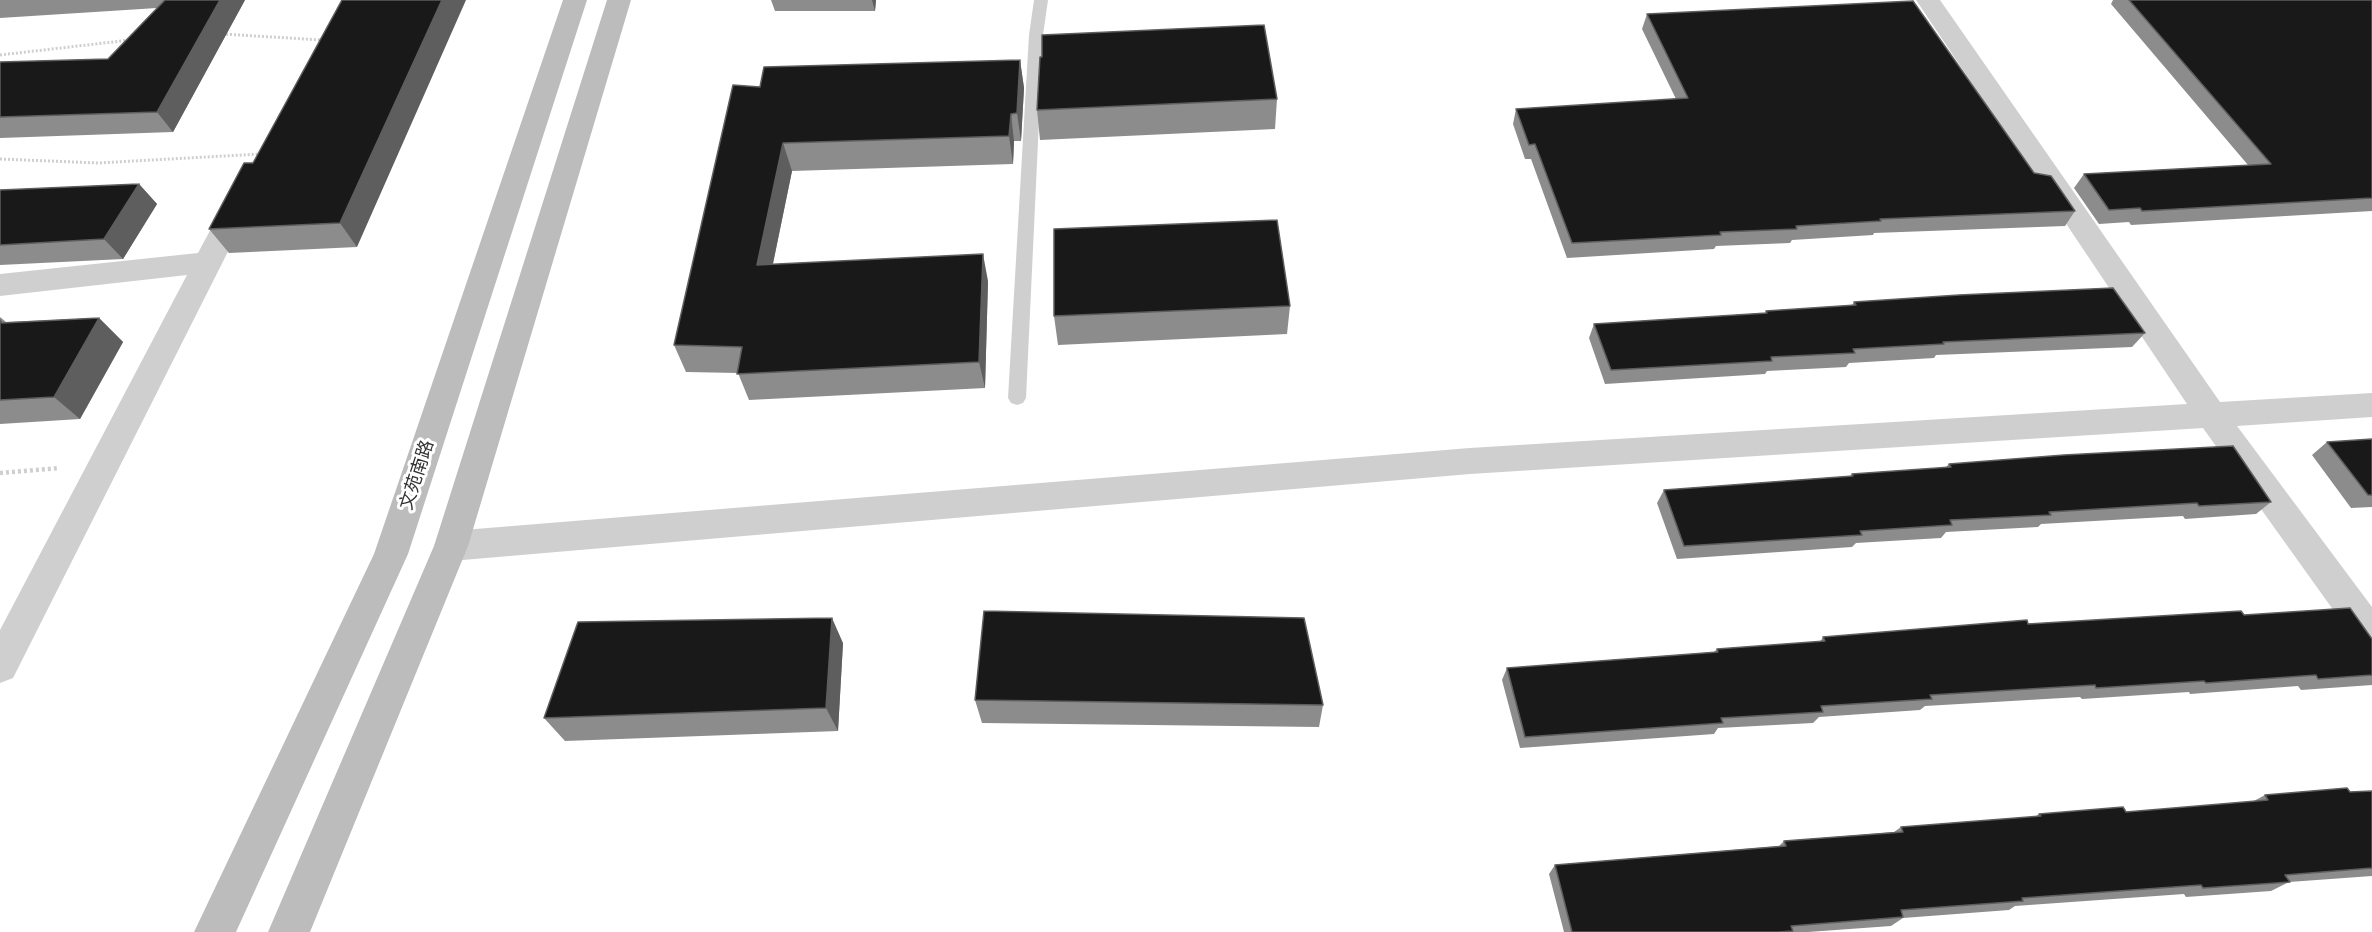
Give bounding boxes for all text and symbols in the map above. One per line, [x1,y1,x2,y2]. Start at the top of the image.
street label: 文苑南路 [396,437,438,513]

